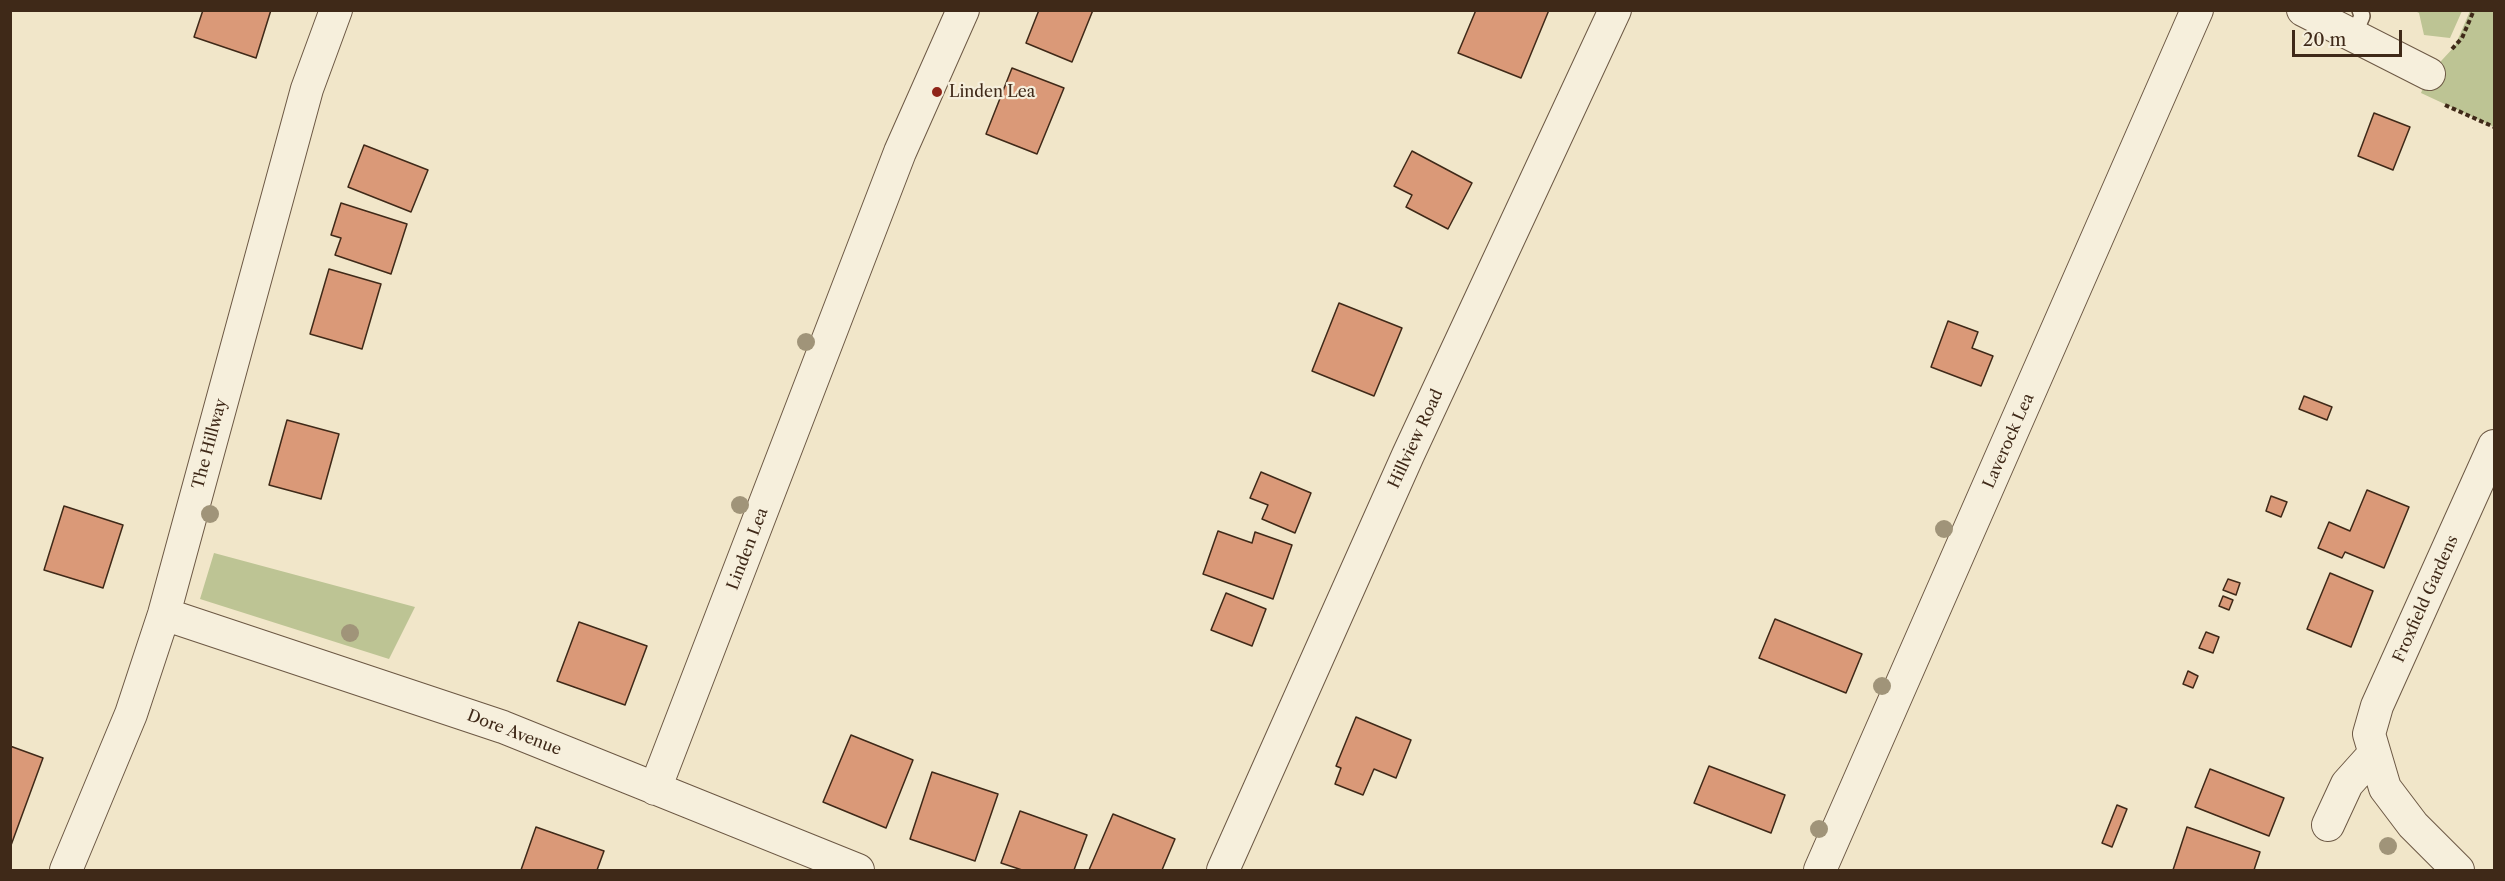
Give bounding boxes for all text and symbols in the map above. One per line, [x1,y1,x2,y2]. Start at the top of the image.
scale bar [2295,18,2404,56]
text: 20 m [2303,29,2346,51]
place label: Linden Lea [949,82,1035,102]
marker: Linden Lea [930,85,944,99]
street label: Hillview Road [1385,386,1447,492]
street label: Laverock Lea [1980,391,2038,491]
street label: The Hillway [189,397,231,491]
street label: Linden Lea [724,505,772,593]
street label: Froxfield Gardens [2389,533,2463,665]
street label: Dore Avenue [464,706,564,760]

